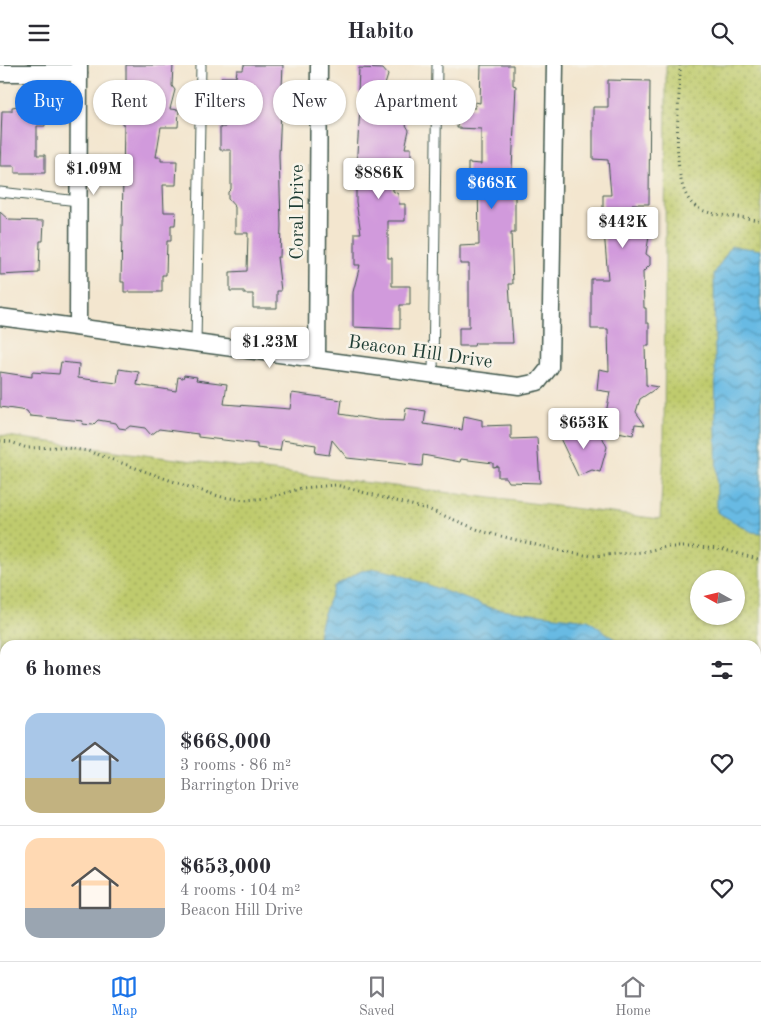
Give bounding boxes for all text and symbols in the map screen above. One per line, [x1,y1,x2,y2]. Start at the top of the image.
icon: menu [25,19,53,47]
icon: search [708,19,736,47]
text: Habito [347,21,414,43]
chip: Buy [15,80,83,125]
chip: Rent [93,80,166,125]
chip: Filters [176,80,263,125]
chip: New [273,80,346,125]
chip: Apartment [356,80,476,125]
pin: $1.09M [53,153,135,196]
pin: $886K [344,157,414,200]
text: $1.09M [66,162,122,178]
street label: Coral Drive [289,164,308,260]
text: $886K [354,166,404,182]
pin: $668K [457,167,527,210]
text: $668K [467,176,517,192]
pin: $442K [588,207,658,249]
text: $442K [598,215,648,231]
pin: $1.23M [229,327,311,369]
street label: Beacon Hill Drive [346,333,494,373]
text: $1.23M [242,335,298,351]
pin: $653K [549,407,619,450]
text: $653K [559,416,609,432]
north arrow [690,570,745,625]
map controls [690,570,745,625]
icon: filters [708,656,736,684]
text: 6 homes [25,659,101,680]
text: $668,000 [180,732,271,753]
icon: home [65,733,125,793]
icon: heart [708,749,736,777]
text: 3 rooms · 86 m² [180,758,291,774]
text: Barrington Drive [180,778,299,794]
text: $653,000 [180,857,271,878]
icon: home [65,858,125,918]
icon: heart [708,874,736,902]
text: 4 rooms · 104 m² [180,883,300,899]
text: Beacon Hill Drive [180,903,303,919]
tab: Map [110,973,138,1020]
tab: Saved [359,973,395,1020]
tab: Home [615,973,651,1020]

